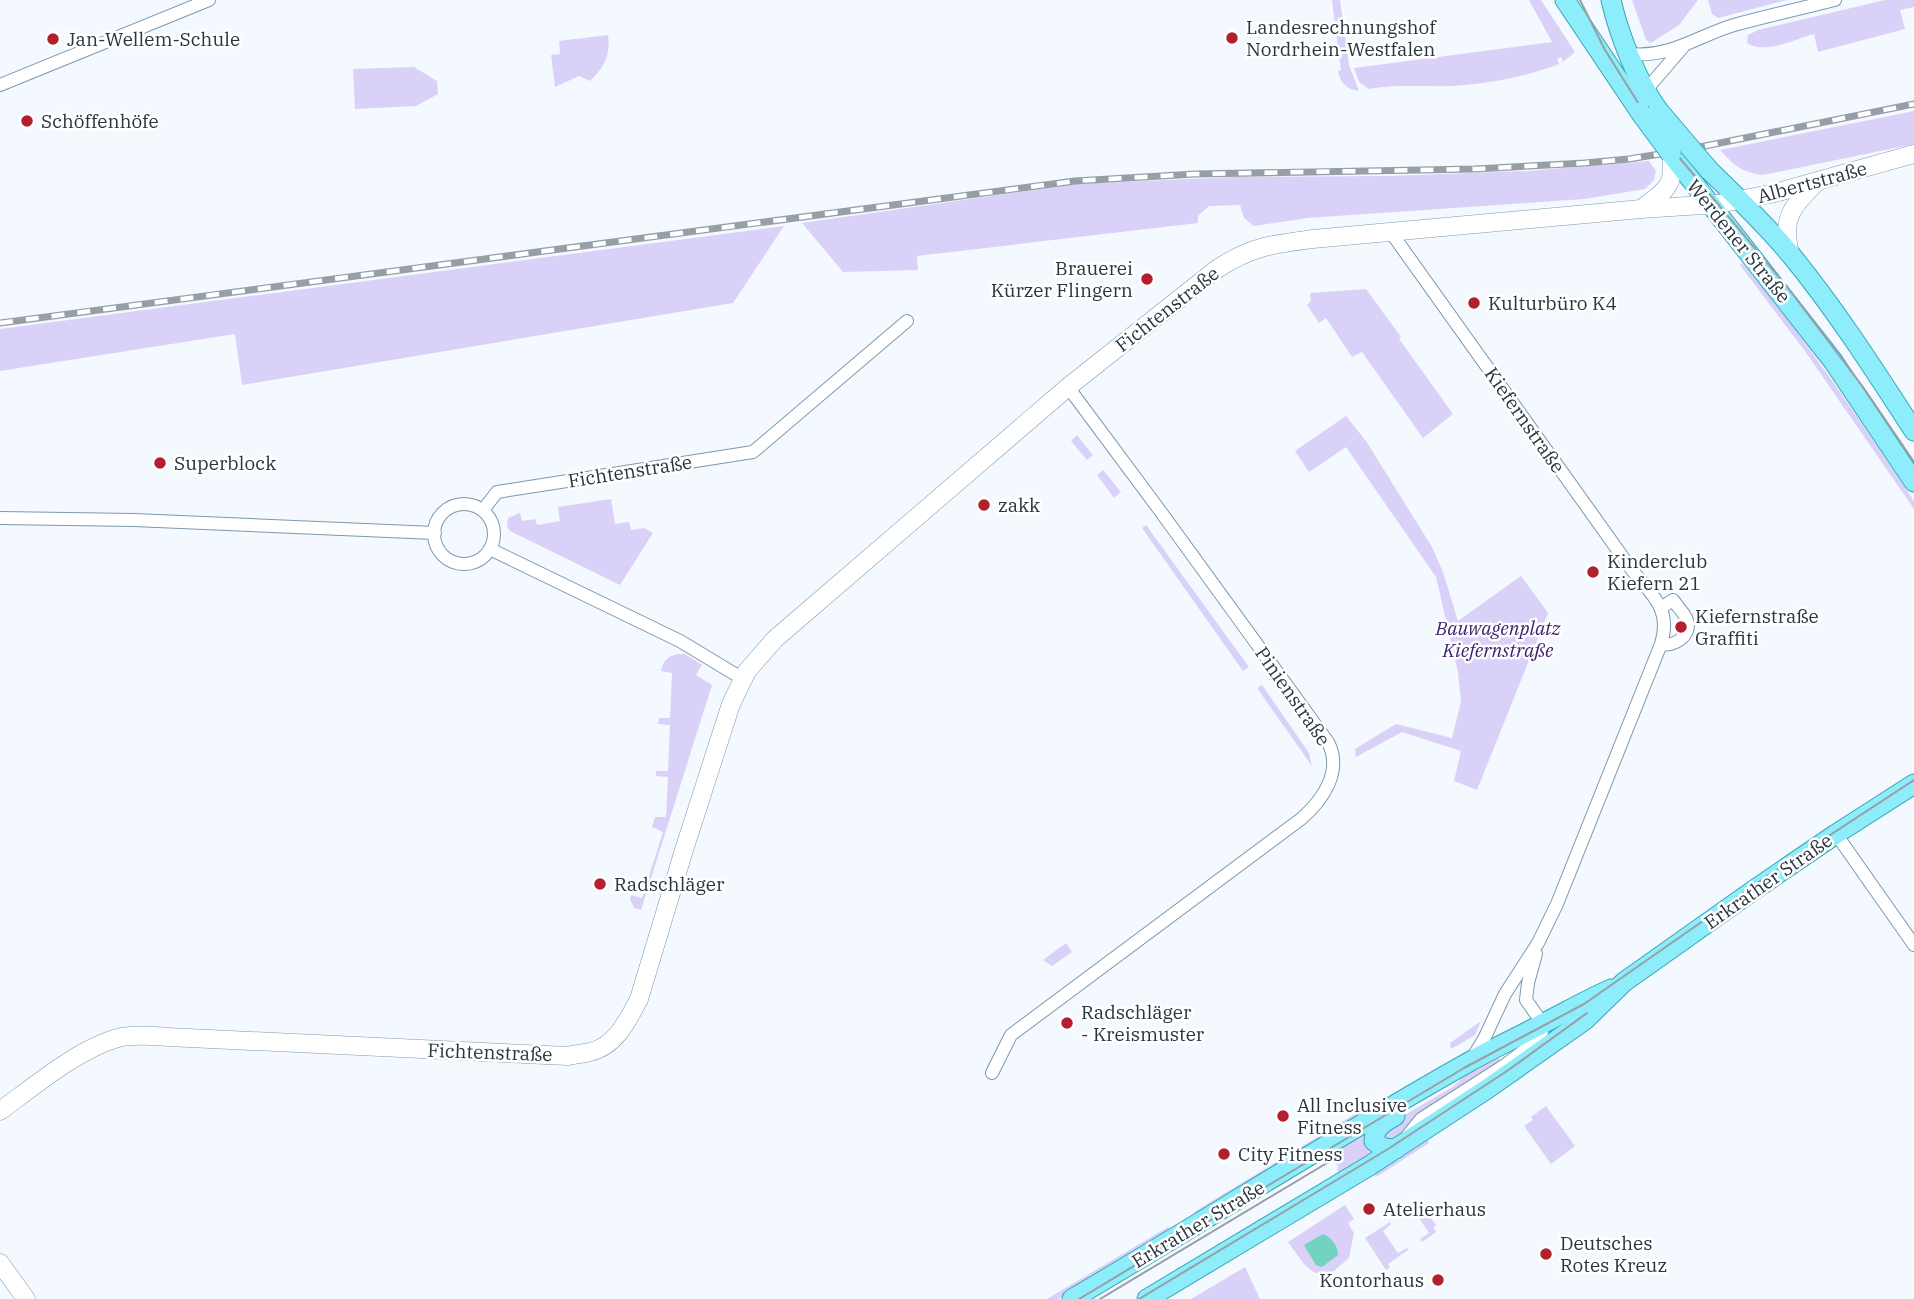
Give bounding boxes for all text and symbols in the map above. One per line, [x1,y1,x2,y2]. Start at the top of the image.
place label: Landesrechnungshof Nordrhein-Westfalen [1246,15,1437,61]
place label: Jan-Wellem-Schule [67,27,240,51]
marker: Landesrechnungshof Nordrhein-Westfalen [1224,30,1240,46]
marker: Jan-Wellem-Schule [45,31,61,47]
place label: Schöffenhöfe [41,109,159,133]
marker: Schöffenhöfe [19,113,35,129]
street label: Albertstraße [1755,156,1869,208]
street label: Werdener Straße [1682,174,1796,308]
place label: Brauerei Kürzer Flingern [991,256,1133,302]
street label: Fichtenstraße [1110,261,1224,357]
marker: Brauerei Kürzer Flingern [1139,271,1155,287]
place label: Kulturbüro K4 [1488,291,1617,315]
marker: Kulturbüro K4 [1466,295,1482,311]
street label: Kiefernstraße [1480,362,1570,478]
street label: Fichtenstraße [566,449,694,493]
place label: Superblock [174,451,276,475]
marker: Superblock [152,455,168,471]
place label: zakk [998,493,1040,517]
marker: zakk [976,497,992,513]
place label: Kinderclub Kiefern 21 [1607,549,1707,595]
marker: Kinderclub Kiefern 21 [1585,564,1601,580]
place label: Kiefernstraße Graffiti [1695,604,1819,650]
park label: Bauwagenplatz Kiefernstraße [1435,616,1561,662]
marker: Kiefernstraße Graffiti [1673,619,1689,635]
street label: Pinienstraße [1250,642,1336,750]
street label: Erkrather Straße [1699,828,1837,934]
place label: Radschläger [614,872,725,896]
marker: Radschläger [592,876,608,892]
place label: Radschläger - Kreismuster [1081,1000,1205,1046]
marker: Radschläger - Kreismuster [1059,1015,1075,1031]
street label: Fichtenstraße [427,1038,553,1066]
place label: All Inclusive Fitness [1297,1093,1407,1139]
marker: All Inclusive Fitness [1275,1108,1291,1124]
place label: City Fitness [1238,1142,1342,1166]
marker: City Fitness [1216,1146,1232,1162]
street label: Erkrather Straße [1127,1175,1269,1273]
place label: Atelierhaus [1383,1197,1486,1221]
marker: Atelierhaus [1361,1201,1377,1217]
place label: Deutsches Rotes Kreuz [1560,1231,1667,1277]
marker: Deutsches Rotes Kreuz [1538,1246,1554,1262]
place label: Kontorhaus [1319,1268,1424,1292]
marker: Kontorhaus [1430,1272,1446,1288]

